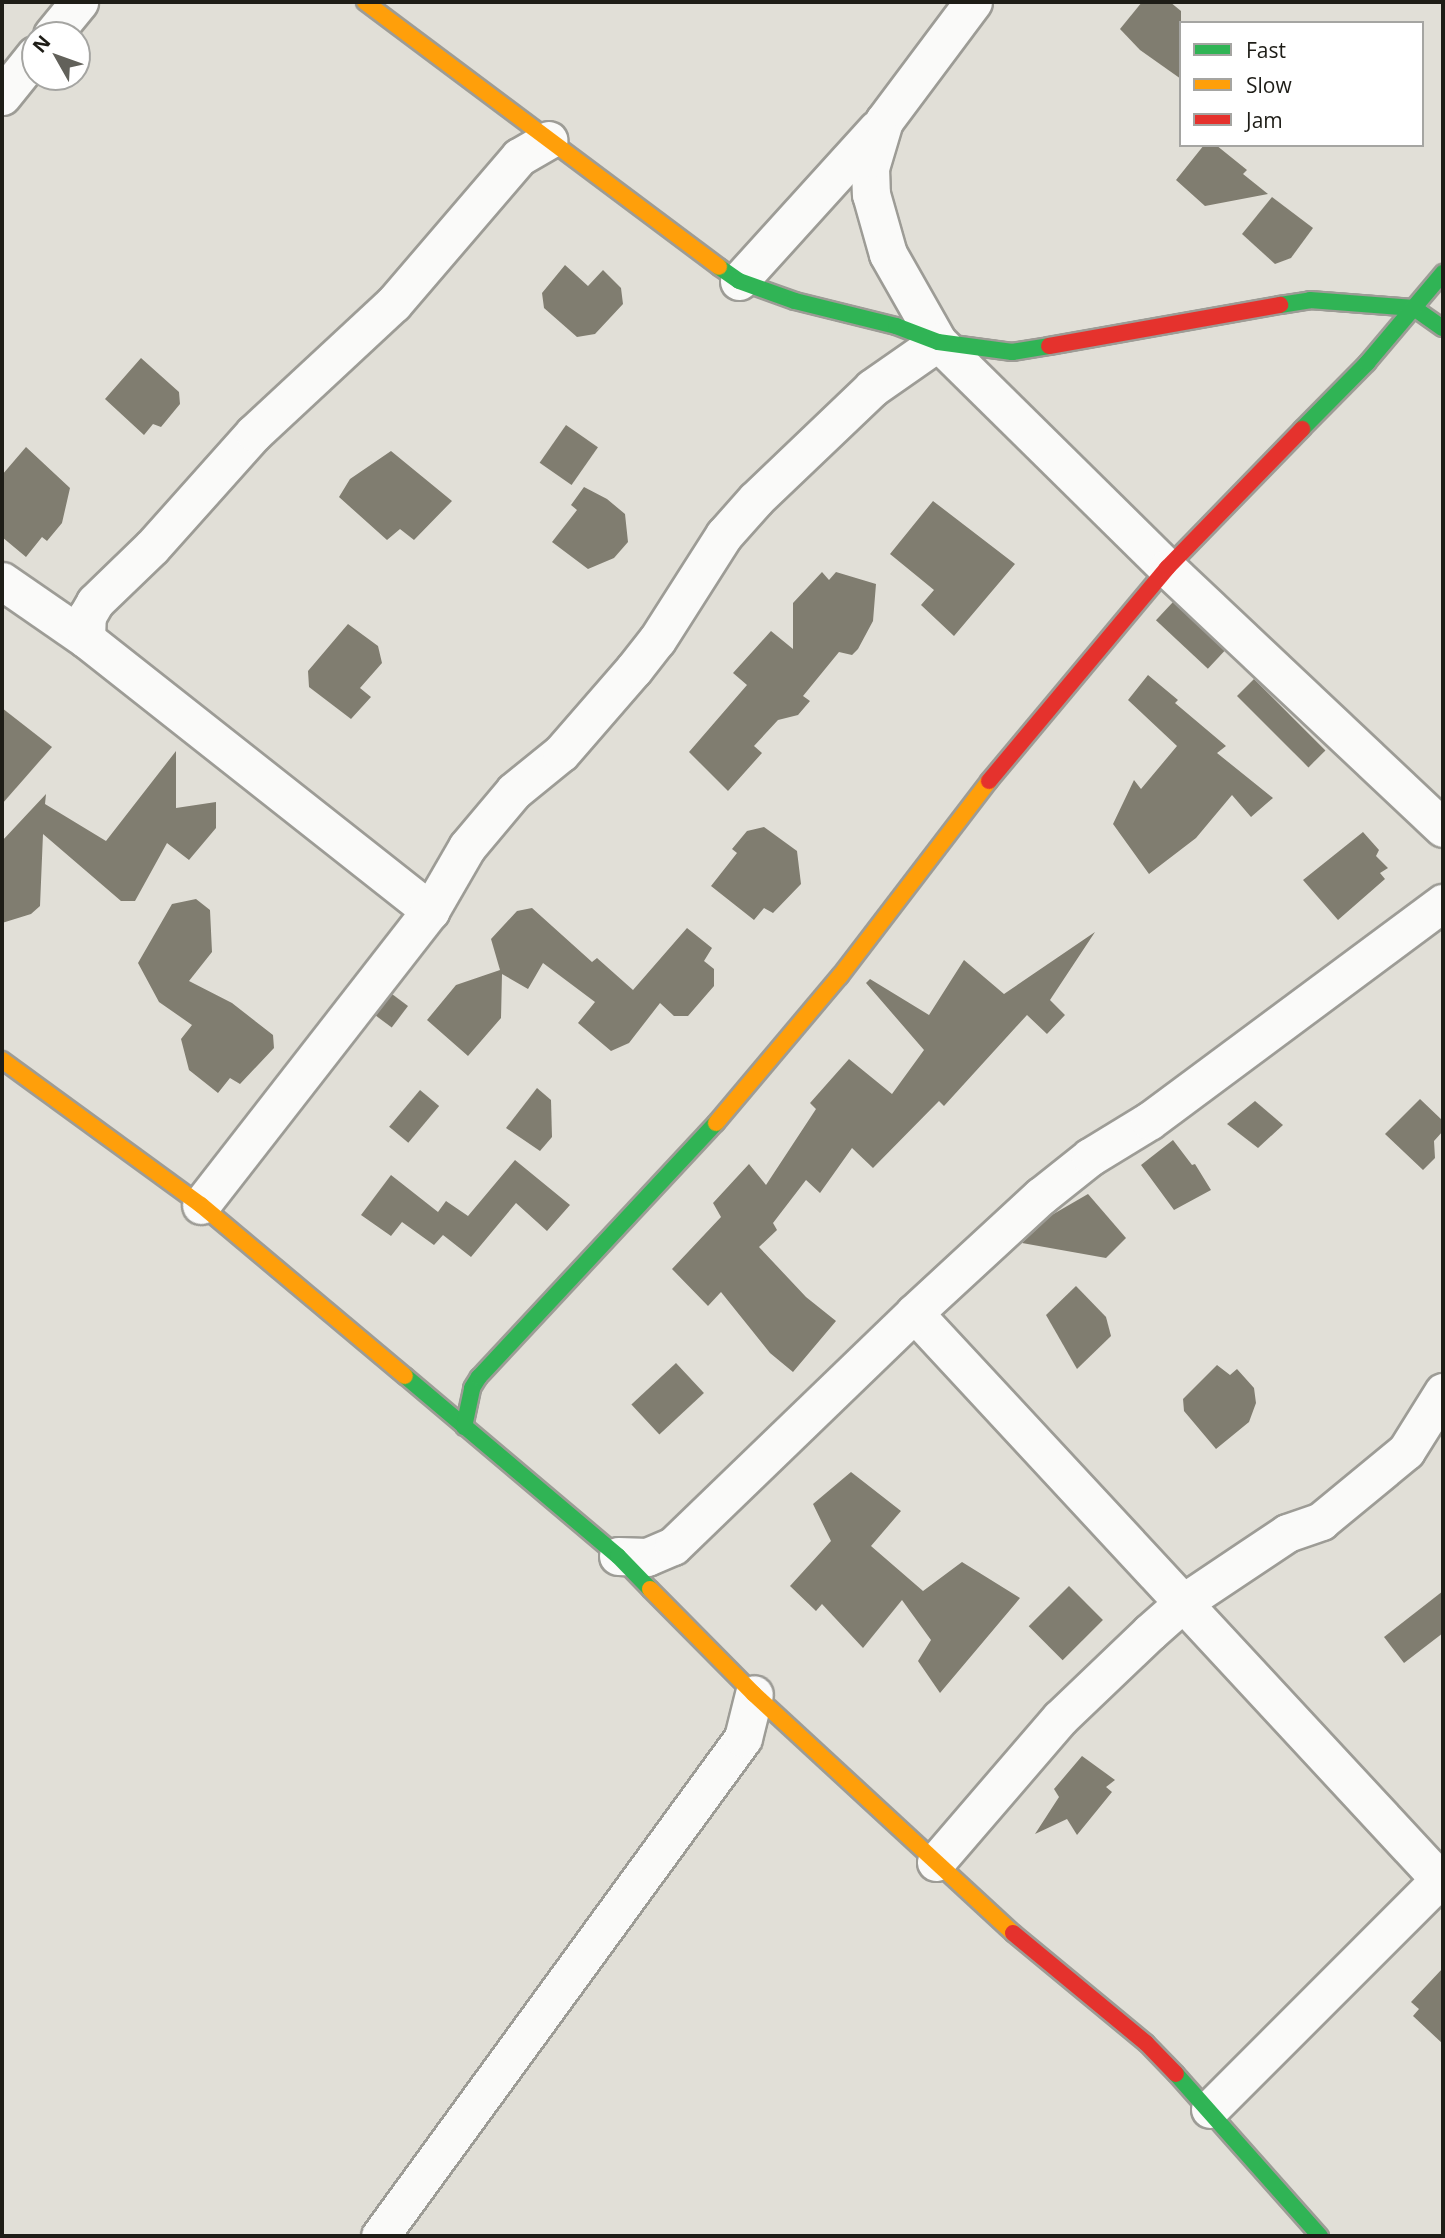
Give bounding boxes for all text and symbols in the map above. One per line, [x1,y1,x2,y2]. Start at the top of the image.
north arrow [21,21,91,91]
legend [1179,21,1424,147]
text: N [27,30,56,58]
text: Fast [1246,36,1286,64]
text: Slow [1246,71,1292,99]
text: Jam [1246,106,1283,134]

